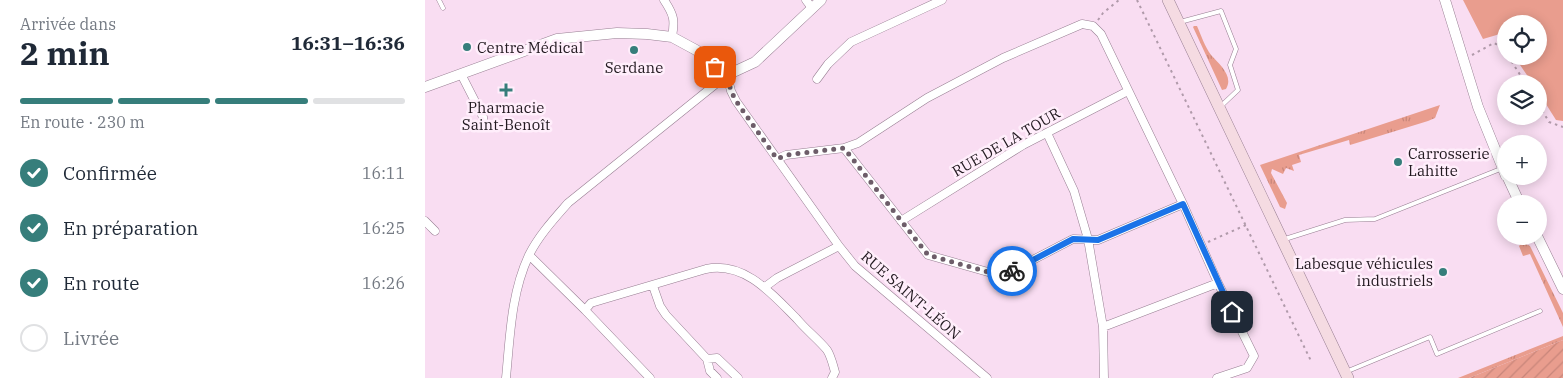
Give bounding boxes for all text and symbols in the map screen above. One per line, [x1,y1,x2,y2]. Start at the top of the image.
text: Arrivée dans [20,14,116,34]
map controls [1497,15,1547,245]
button: locate [1497,15,1547,65]
text: 16:31–16:36 [291,31,405,55]
text: 2 min [20,32,110,74]
place label: Centre Médical [477,38,583,57]
marker: Centre Médical [461,41,473,53]
marker: Serdane [628,44,640,56]
pin [694,46,736,88]
icon: bag [701,53,729,81]
place label: Serdane [605,58,663,77]
button: layers [1497,75,1547,125]
marker: Pharmacie Saint-Benoît [500,84,512,96]
place label: Pharmacie Saint-Benoît [462,98,550,134]
street label: RUE DE LA TOUR [948,103,1064,181]
text: En route · 230 m [20,112,145,132]
button: + [1497,135,1547,185]
place label: Carrosserie Lahitte [1408,144,1490,180]
marker: Carrosserie Lahitte [1392,156,1404,168]
icon: check [20,159,48,187]
text: Confirmée [63,161,157,185]
text: 16:11 [362,163,405,183]
button: − [1497,195,1547,245]
icon: check [20,214,48,242]
text: En préparation [63,216,198,240]
text: 16:25 [362,218,405,238]
courier [987,246,1037,296]
street label: RUE SAINT-LÉON [857,247,965,343]
place label: Labesque véhicules industriels [1295,254,1433,290]
icon: bike [998,257,1026,285]
marker: Labesque véhicules industriels [1437,266,1449,278]
icon: check [20,269,48,297]
text: En route [63,271,140,295]
text: 16:26 [362,273,405,293]
pin [1211,291,1253,333]
icon: home [1218,298,1246,326]
text: Livrée [63,326,119,350]

